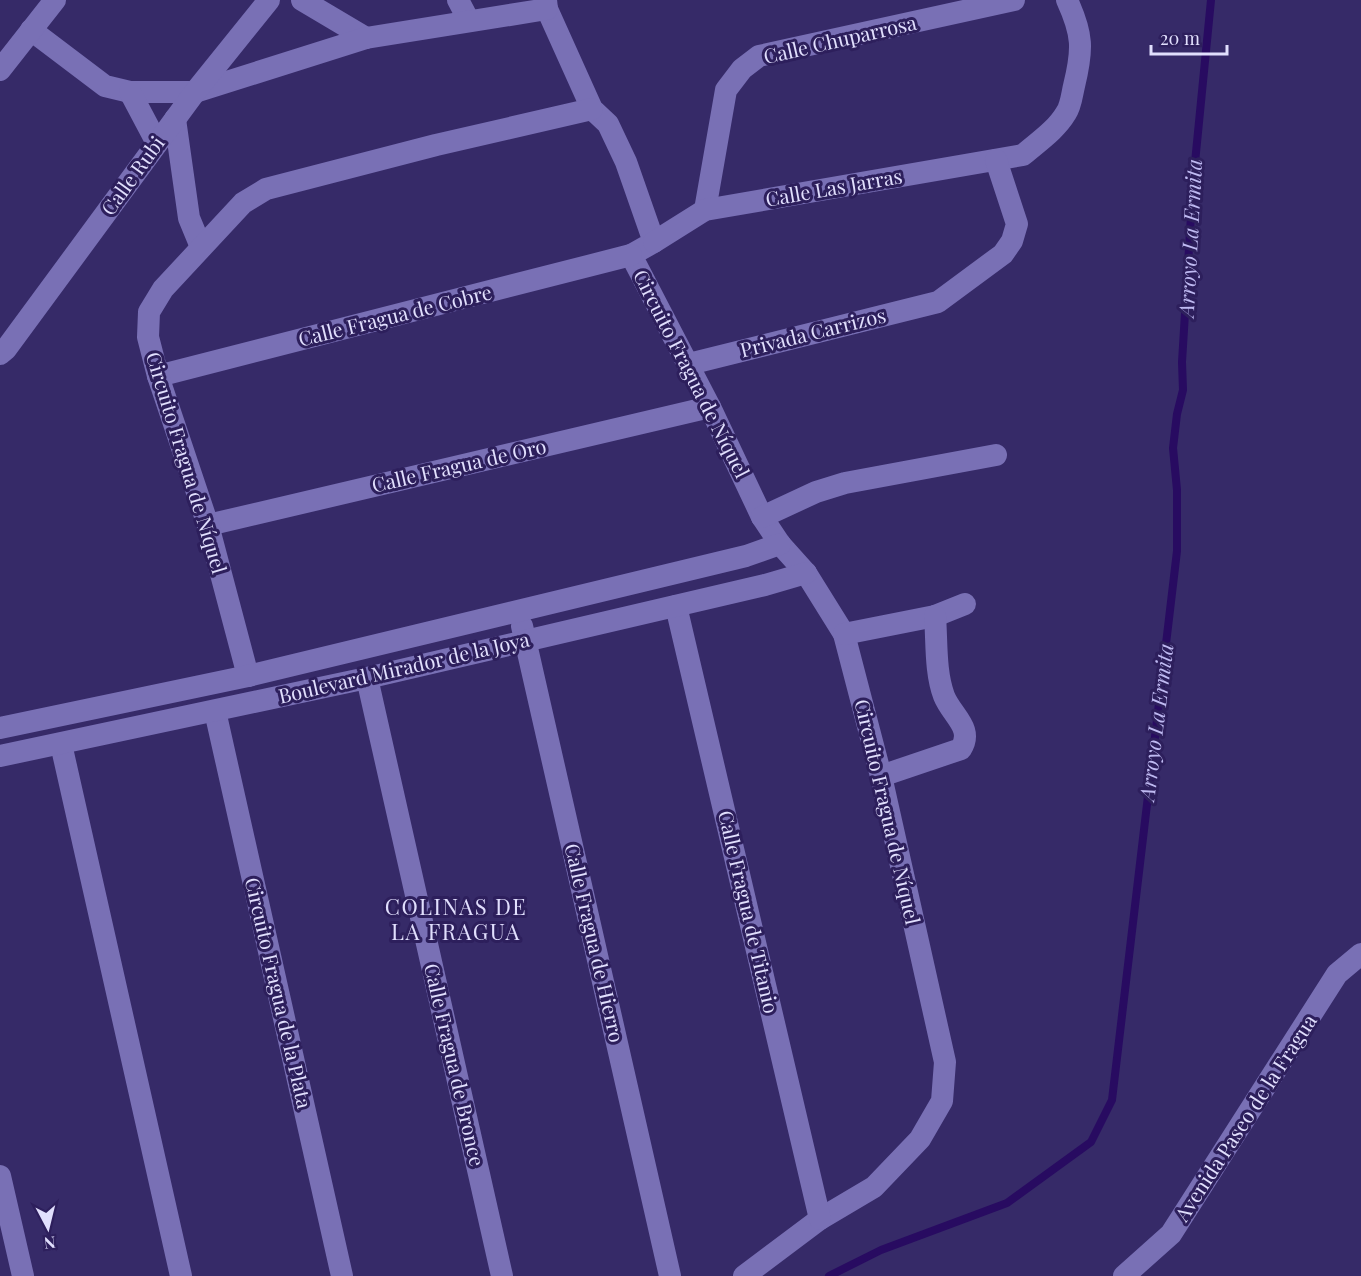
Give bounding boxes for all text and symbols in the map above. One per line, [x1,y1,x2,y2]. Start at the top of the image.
street label: Calle Chuparrosa [761,8,919,69]
scale bar [1151,18,1228,56]
text: 20 m [1160,26,1200,50]
street label: Calle Rubi [94,130,170,220]
water label: Arroyo La Ermita [1171,158,1207,320]
street label: Calle Las Jarras [763,161,904,212]
street label: Circuito Fragua de Níquel [628,264,757,482]
street label: Calle Fragua de Cobre [295,277,494,352]
street label: Privada Carrizos [737,300,888,363]
street label: Circuito Fragua de Níquel [141,348,234,577]
street label: Calle Fragua de Oro [369,431,549,498]
street label: Boulevard Mirador de la Joya [275,624,532,709]
water label: Arroyo La Ermita [1131,641,1179,804]
street label: Circuito Fragua de Níquel [849,696,928,927]
street label: Calle Fragua de Titanio [713,808,786,1016]
street label: Calle Fragua de Hierro [559,841,631,1045]
street label: Circuito Fragua de la Plata [240,875,319,1111]
district label: COLINAS DE LA FRAGUA [385,891,527,946]
street label: Calle Fragua de Bronce [419,961,492,1169]
street label: Avenida Paseo de la Fragua [1167,1008,1322,1227]
north arrow [18,1198,78,1258]
text: N [42,1232,57,1255]

